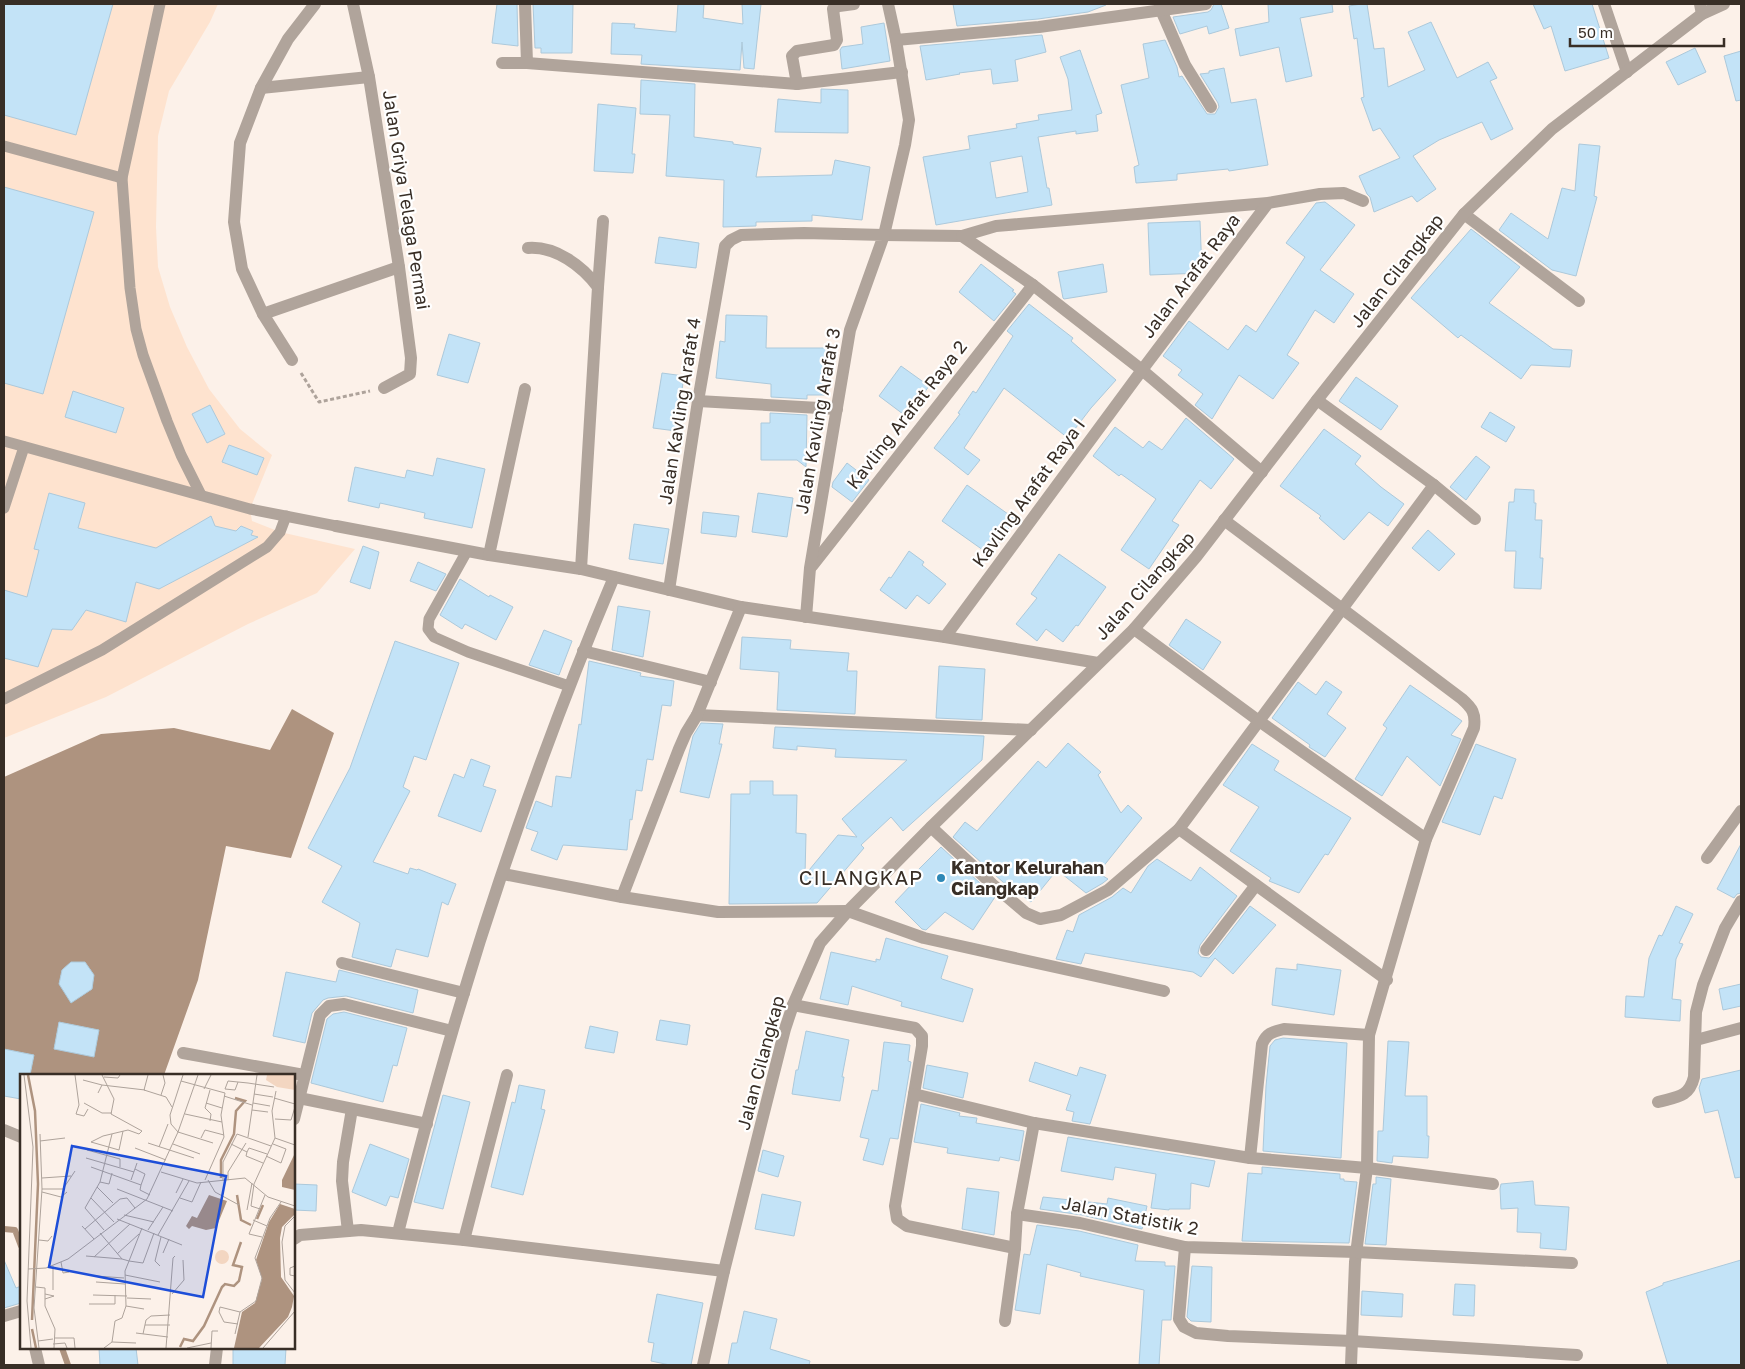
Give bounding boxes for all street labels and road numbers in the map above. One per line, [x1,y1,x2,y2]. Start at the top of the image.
street label: Jalan Griya Telaga Permai [379,88,435,311]
street label: Jalan Arafat Raya [1136,209,1244,342]
street label: Jalan Cilangkap [1345,209,1447,332]
street label: Jalan Kavling Arafat 4 [653,316,705,506]
street label: Jalan Kavling Arafat 3 [790,326,844,516]
street label: Kavling Arafat Raya 2 [841,336,971,493]
street label: Kavling Arafat Raya I [967,414,1089,571]
street label: Jalan Cilangkap [1090,527,1199,644]
street label: Jalan Cilangkap [732,993,789,1132]
street label: Jalan Statistik 2 [1060,1191,1200,1239]

